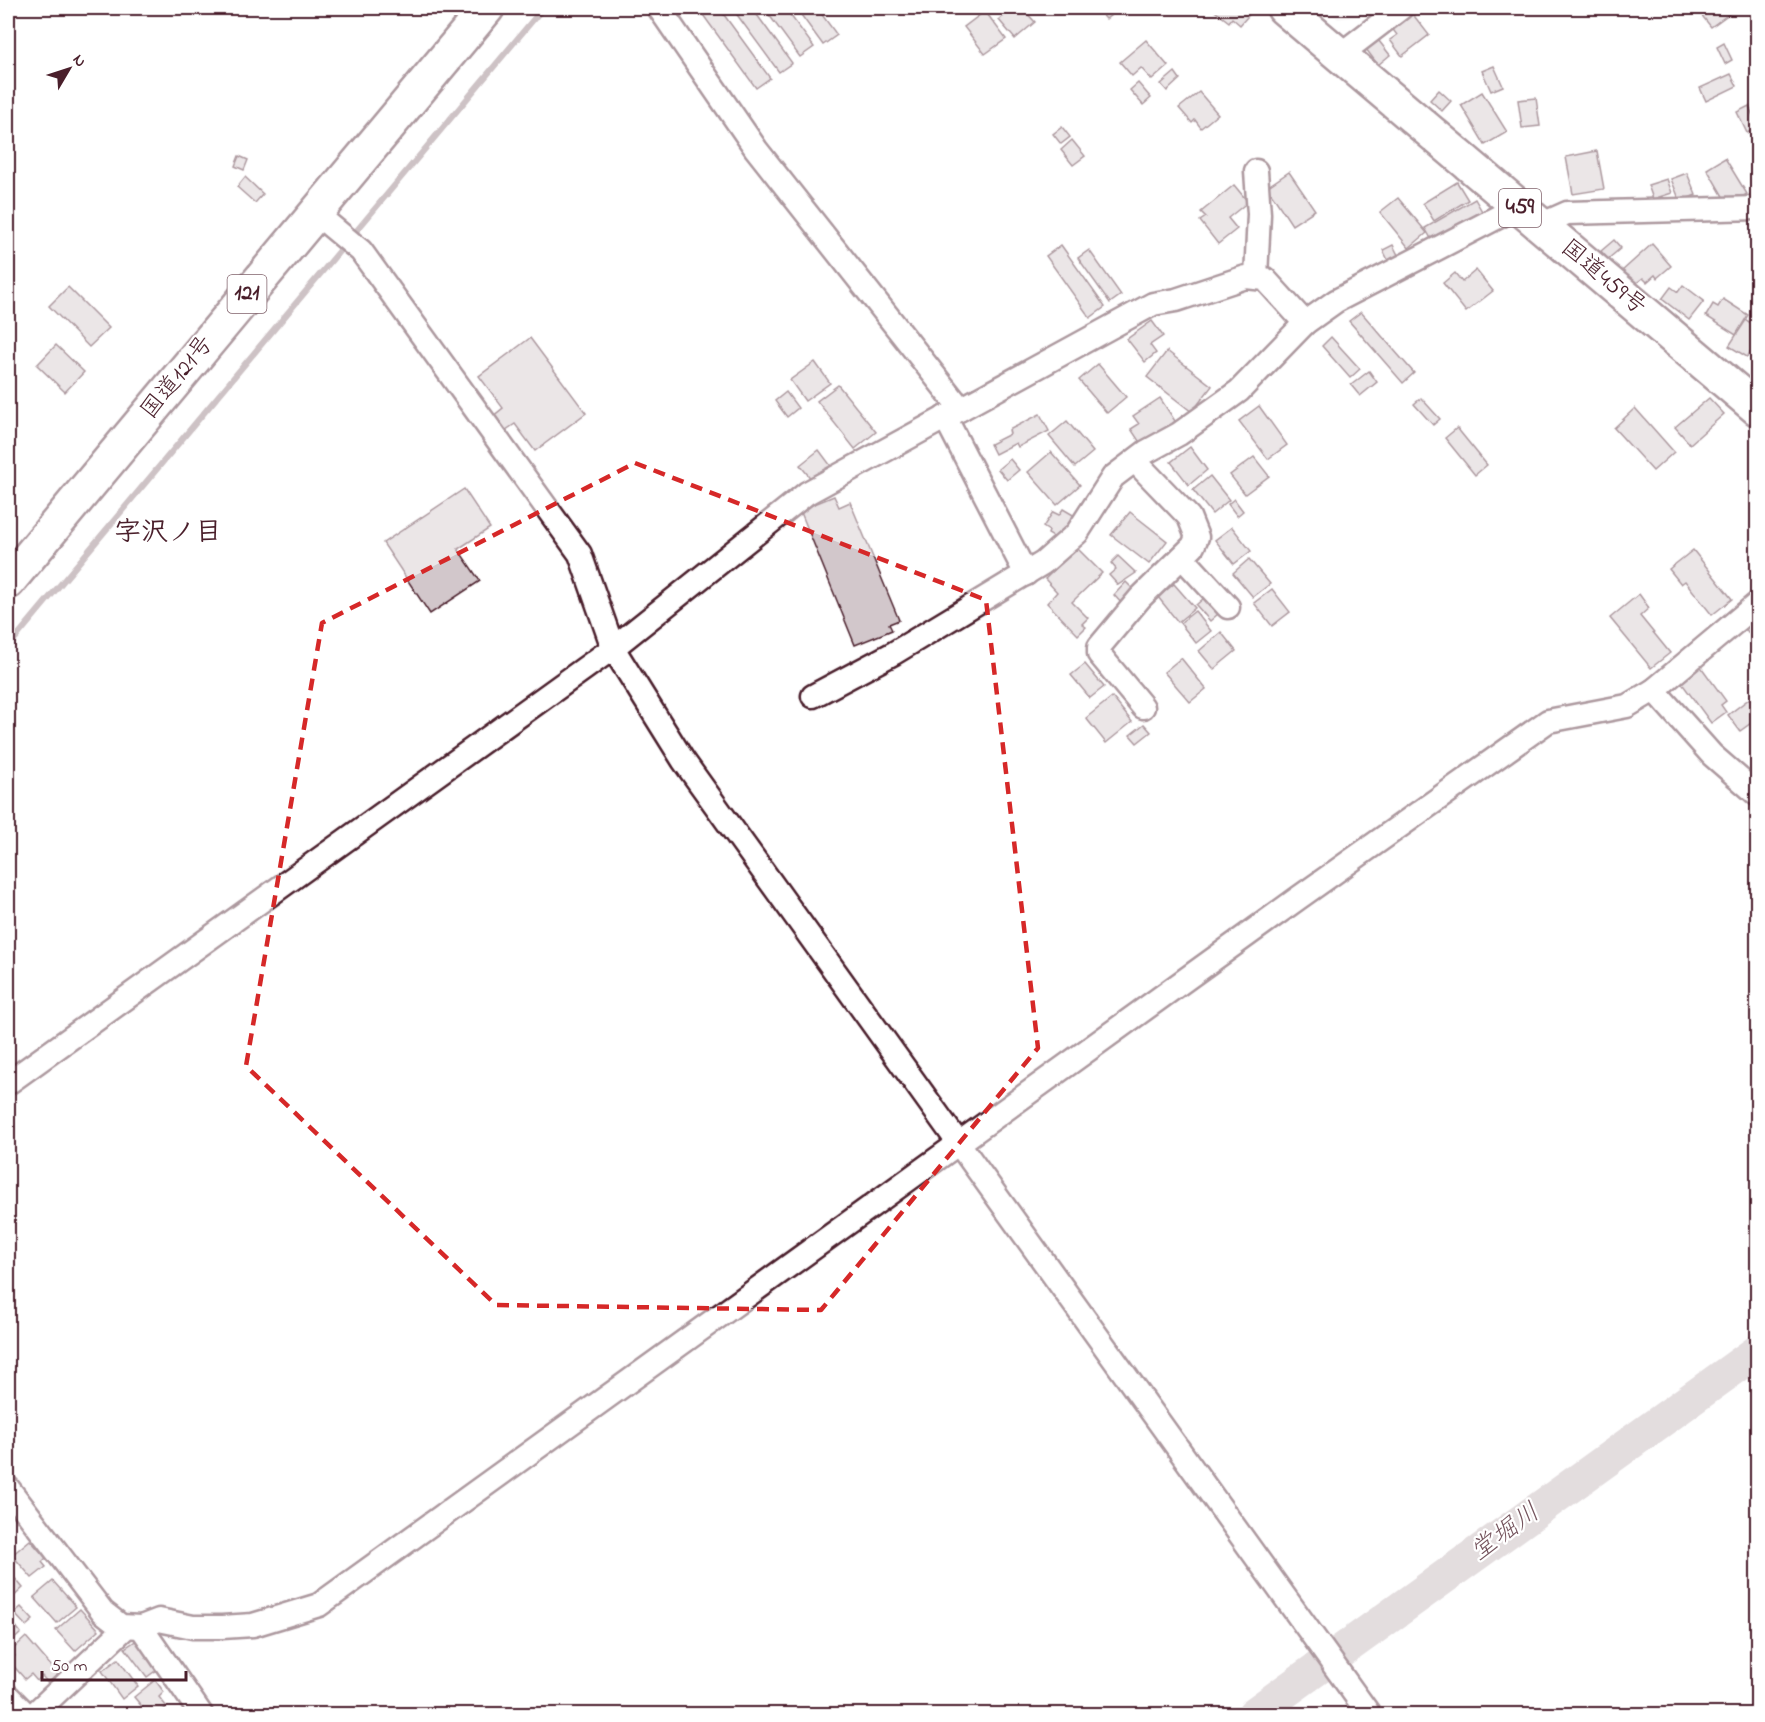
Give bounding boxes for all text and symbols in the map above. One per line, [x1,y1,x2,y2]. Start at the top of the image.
north arrow [39,39,99,99]
text: N [66,49,92,73]
road number: 459 [1499,189,1541,227]
street label: 国道459号 [1552,232,1654,324]
road number: 121 [228,275,266,313]
street label: 国道121号 [133,328,223,428]
district label: 字沢ノ目 [114,514,222,553]
water label: 堂堀川 [1463,1495,1549,1571]
scale bar [42,1644,186,1682]
text: 50 m [51,1654,88,1680]

